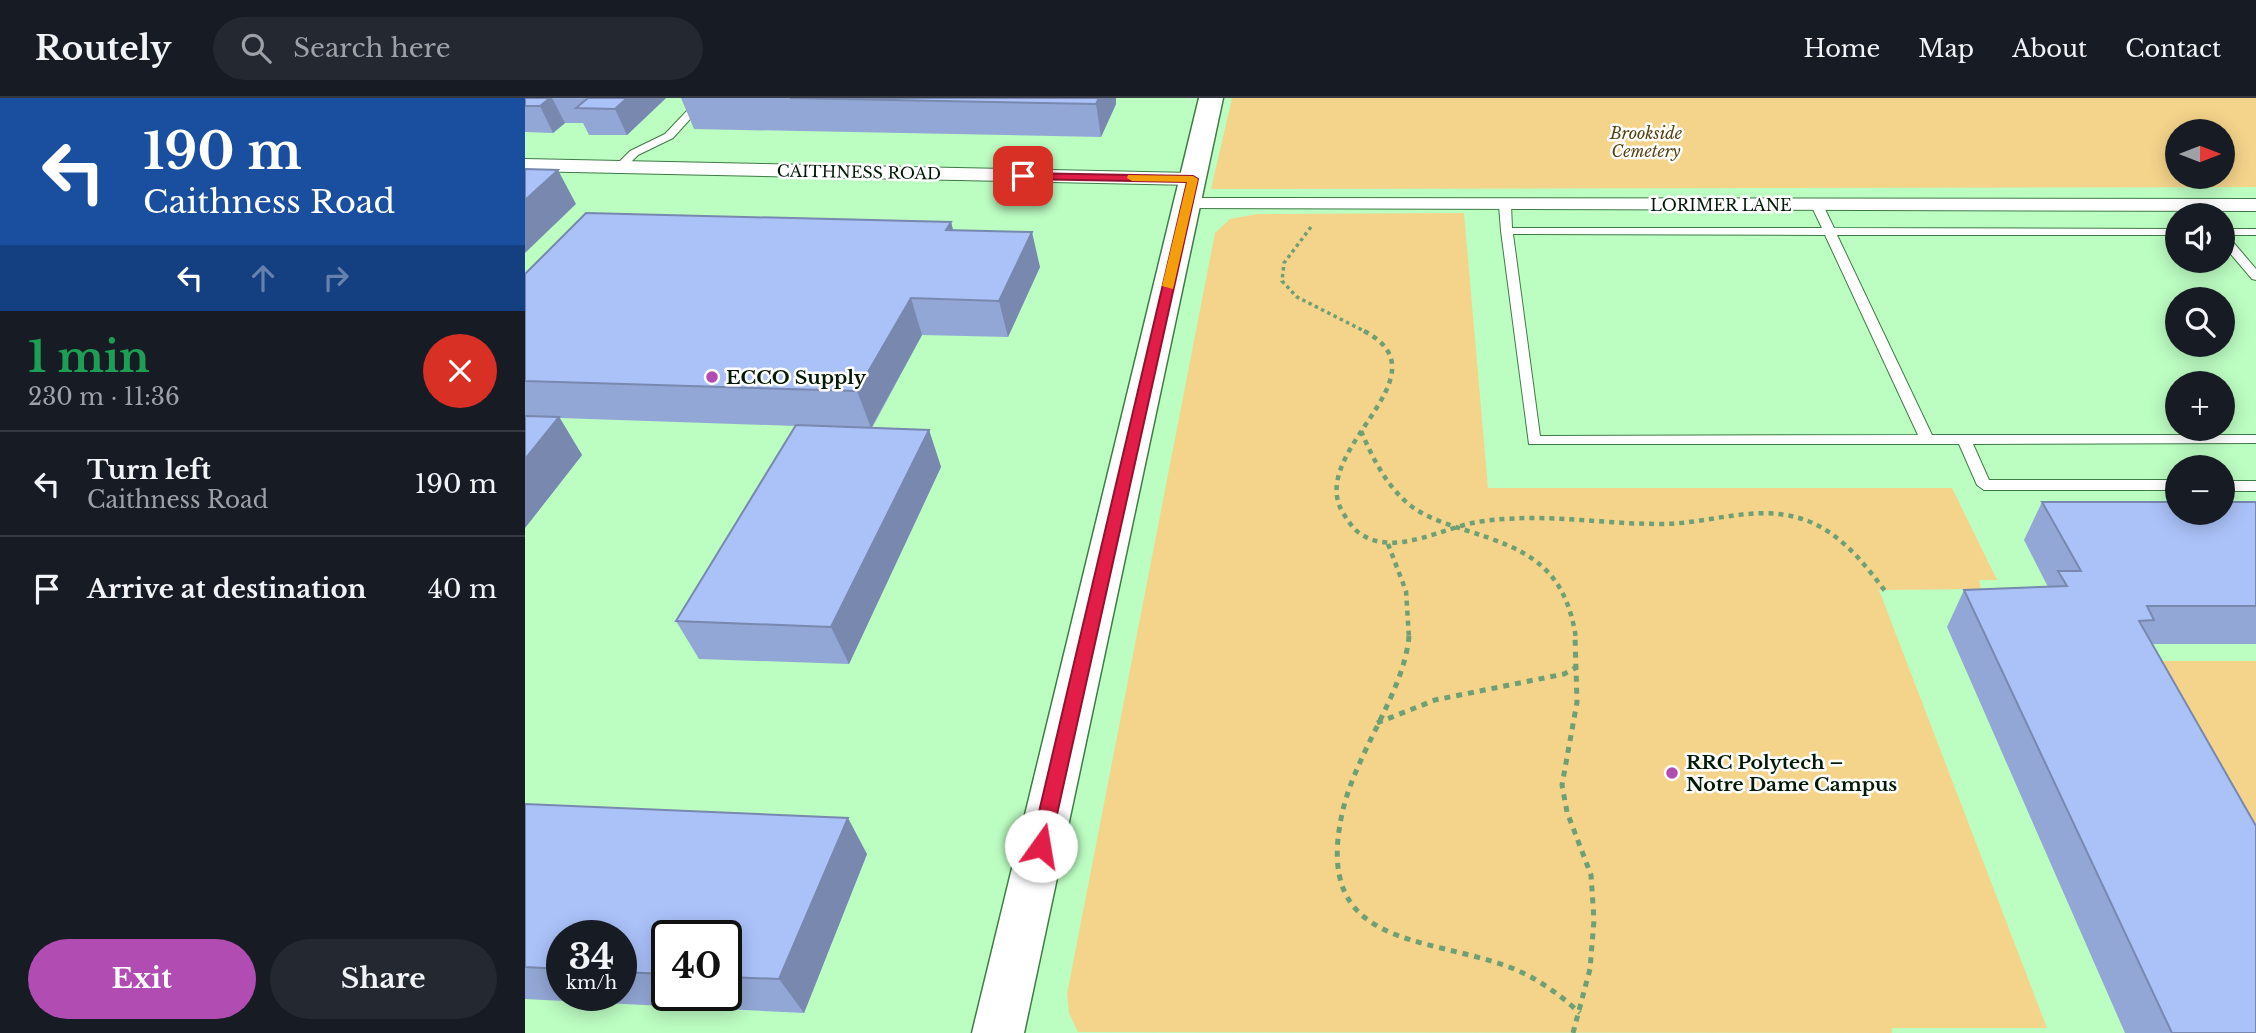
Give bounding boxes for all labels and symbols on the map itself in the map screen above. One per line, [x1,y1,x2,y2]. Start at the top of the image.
north arrow [2165,119,2235,189]
park label: Brookside Cemetery [1609,123,1683,161]
pin [993,146,1053,206]
street label: CAITHNESS ROAD [777,161,941,183]
street label: LORIMER LANE [1650,195,1792,215]
place label: ECCO Supply [726,366,867,389]
marker: ECCO Supply [704,369,720,385]
place label: RRC Polytech – Notre Dame Campus [1686,751,1897,796]
marker: RRC Polytech – Notre Dame Campus [1664,765,1680,781]
position arrow [1004,809,1078,883]
speed limit sign: 40 [651,920,742,1011]

